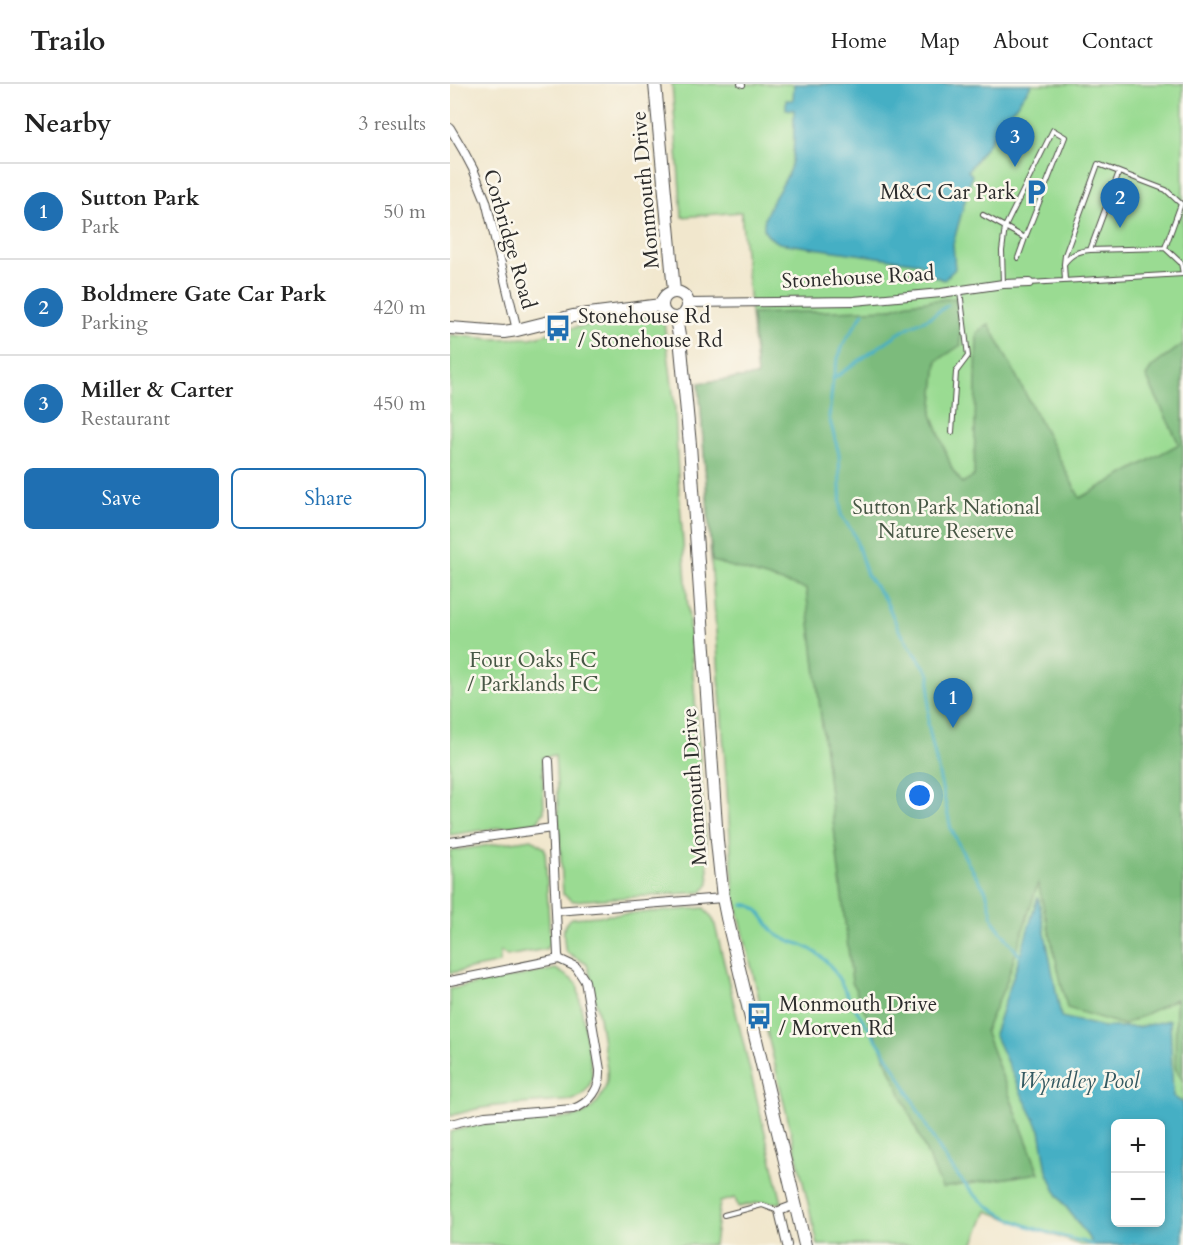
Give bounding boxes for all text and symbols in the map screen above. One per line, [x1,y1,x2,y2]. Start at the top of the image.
text: Trailo [30,22,105,60]
text: Home [831,27,887,56]
text: Map [920,27,960,56]
text: About [993,27,1049,56]
text: Contact [1082,27,1153,56]
text: Nearby [24,106,112,141]
text: 3 results [358,110,426,137]
street label: Monmouth Drive [624,110,667,270]
pin: 3 [996,118,1034,167]
street label: Corbridge Road [476,166,543,312]
parking icon: M&C Car Park [1021,177,1051,207]
place label: M&C Car Park [880,178,1017,207]
pin: 2 [1100,178,1140,228]
text: Sutton Park [81,183,199,213]
text: 1 [38,198,49,225]
text: 50 m [383,198,426,225]
text: Park [81,213,119,240]
street label: Stonehouse Road [781,259,935,296]
text: Boldmere Gate Car Park [81,279,326,309]
text: 2 [38,294,49,321]
text: 420 m [373,294,426,321]
place label: Stonehouse Rd / Stonehouse Rd [578,302,723,355]
text: Parking [81,309,148,336]
bus stop icon: Stonehouse Rd / Stonehouse Rd [543,313,573,343]
text: Miller & Carter [81,375,233,405]
text: 3 [38,390,49,417]
text: 450 m [373,390,426,417]
text: Restaurant [81,405,170,432]
button: Save [24,468,219,529]
button: Share [231,468,426,529]
park label: Sutton Park National Nature Reserve [852,493,1040,546]
park label: Four Oaks FC / Parklands FC [467,646,599,699]
pin: 1 [934,678,972,728]
street label: Monmouth Drive [675,707,714,867]
your location [905,781,934,810]
place label: Monmouth Drive / Morven Rd [779,990,937,1043]
bus stop icon: Monmouth Drive / Morven Rd [744,1001,774,1031]
water label: Wyndley Pool [1018,1066,1141,1096]
map controls [1111,1119,1165,1227]
button: + [1111,1119,1165,1173]
button: − [1111,1173,1165,1227]

